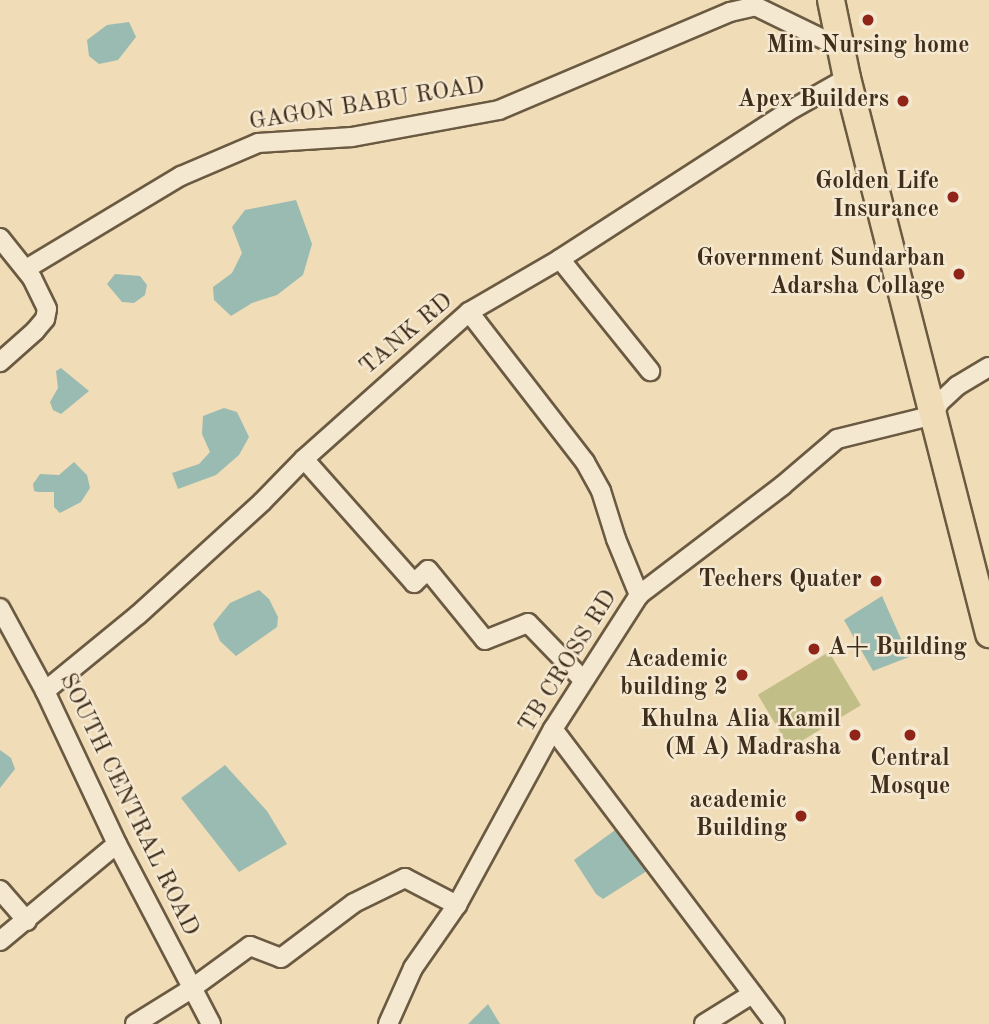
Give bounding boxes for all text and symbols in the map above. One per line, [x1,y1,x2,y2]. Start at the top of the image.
marker: Mim Nursing home [858,10,878,30]
place label: Mim Nursing home [766,33,970,61]
street label: GAGON BABU ROAD [247,72,487,138]
place label: Apex Builders [738,87,889,115]
marker: Apex Builders [895,93,911,109]
place label: Golden Life Insurance [815,169,939,225]
marker: Golden Life Insurance [945,189,961,205]
place label: Government Sundarban Adarsha Collage [696,246,945,302]
marker: Government Sundarban Adarsha Collage [951,266,967,282]
street label: TANK RD [355,288,459,382]
place label: Techers Quater [699,567,862,595]
marker: Techers Quater [868,573,884,589]
street label: TB CROSS RD [514,585,624,739]
place label: A+ Building [828,635,967,663]
marker: A+ Building [806,641,822,657]
place label: Academic building 2 [620,647,728,703]
marker: Academic building 2 [734,667,750,683]
street label: SOUTH CENTRAL ROAD [52,669,204,941]
place label: Khulna Alia Kamil (M A) Madrasha [640,707,841,763]
marker: Khulna Alia Kamil (M A) Madrasha [847,727,863,743]
marker: Central Mosque [902,727,918,743]
place label: Central Mosque [870,746,950,802]
place label: academic Building [690,788,787,844]
marker: academic Building [793,808,809,824]

